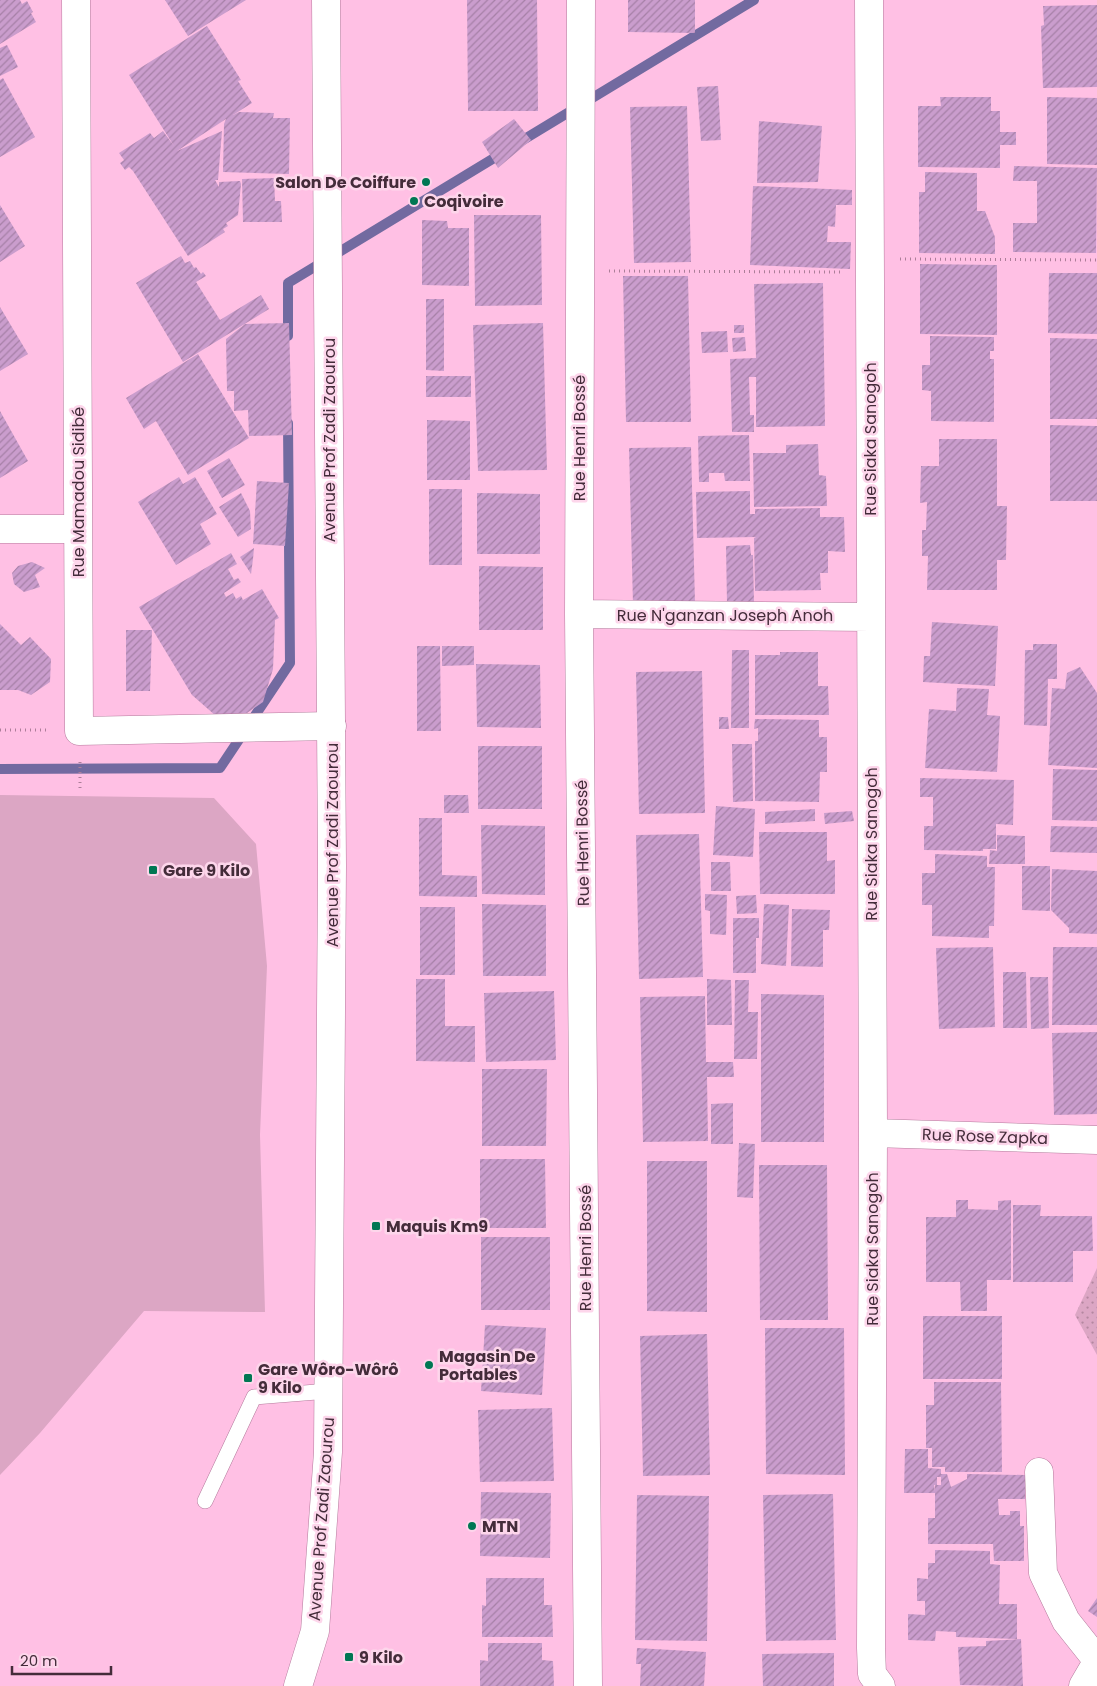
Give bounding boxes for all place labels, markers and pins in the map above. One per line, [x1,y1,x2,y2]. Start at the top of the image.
place label: Salon De Coiffure [275,171,416,194]
marker: Salon De Coiffure [420,176,432,188]
place label: Coqivoire [424,190,504,213]
marker: Coqivoire [408,195,420,207]
place label: Gare 9 Kilo [163,859,250,882]
marker: Gare 9 Kilo [147,864,159,876]
place label: Maquis Km9 [386,1215,488,1238]
marker: Maquis Km9 [370,1220,382,1232]
place label: Magasin De Portables [439,1345,536,1386]
place label: Gare Wôro-Wôrô 9 Kilo [258,1358,399,1399]
marker: Magasin De Portables [423,1359,435,1371]
marker: Gare Wôro-Wôrô 9 Kilo [242,1372,254,1384]
place label: MTN [482,1515,518,1538]
marker: MTN [466,1520,478,1532]
place label: 9 Kilo [359,1646,403,1669]
marker: 9 Kilo [343,1651,355,1663]

